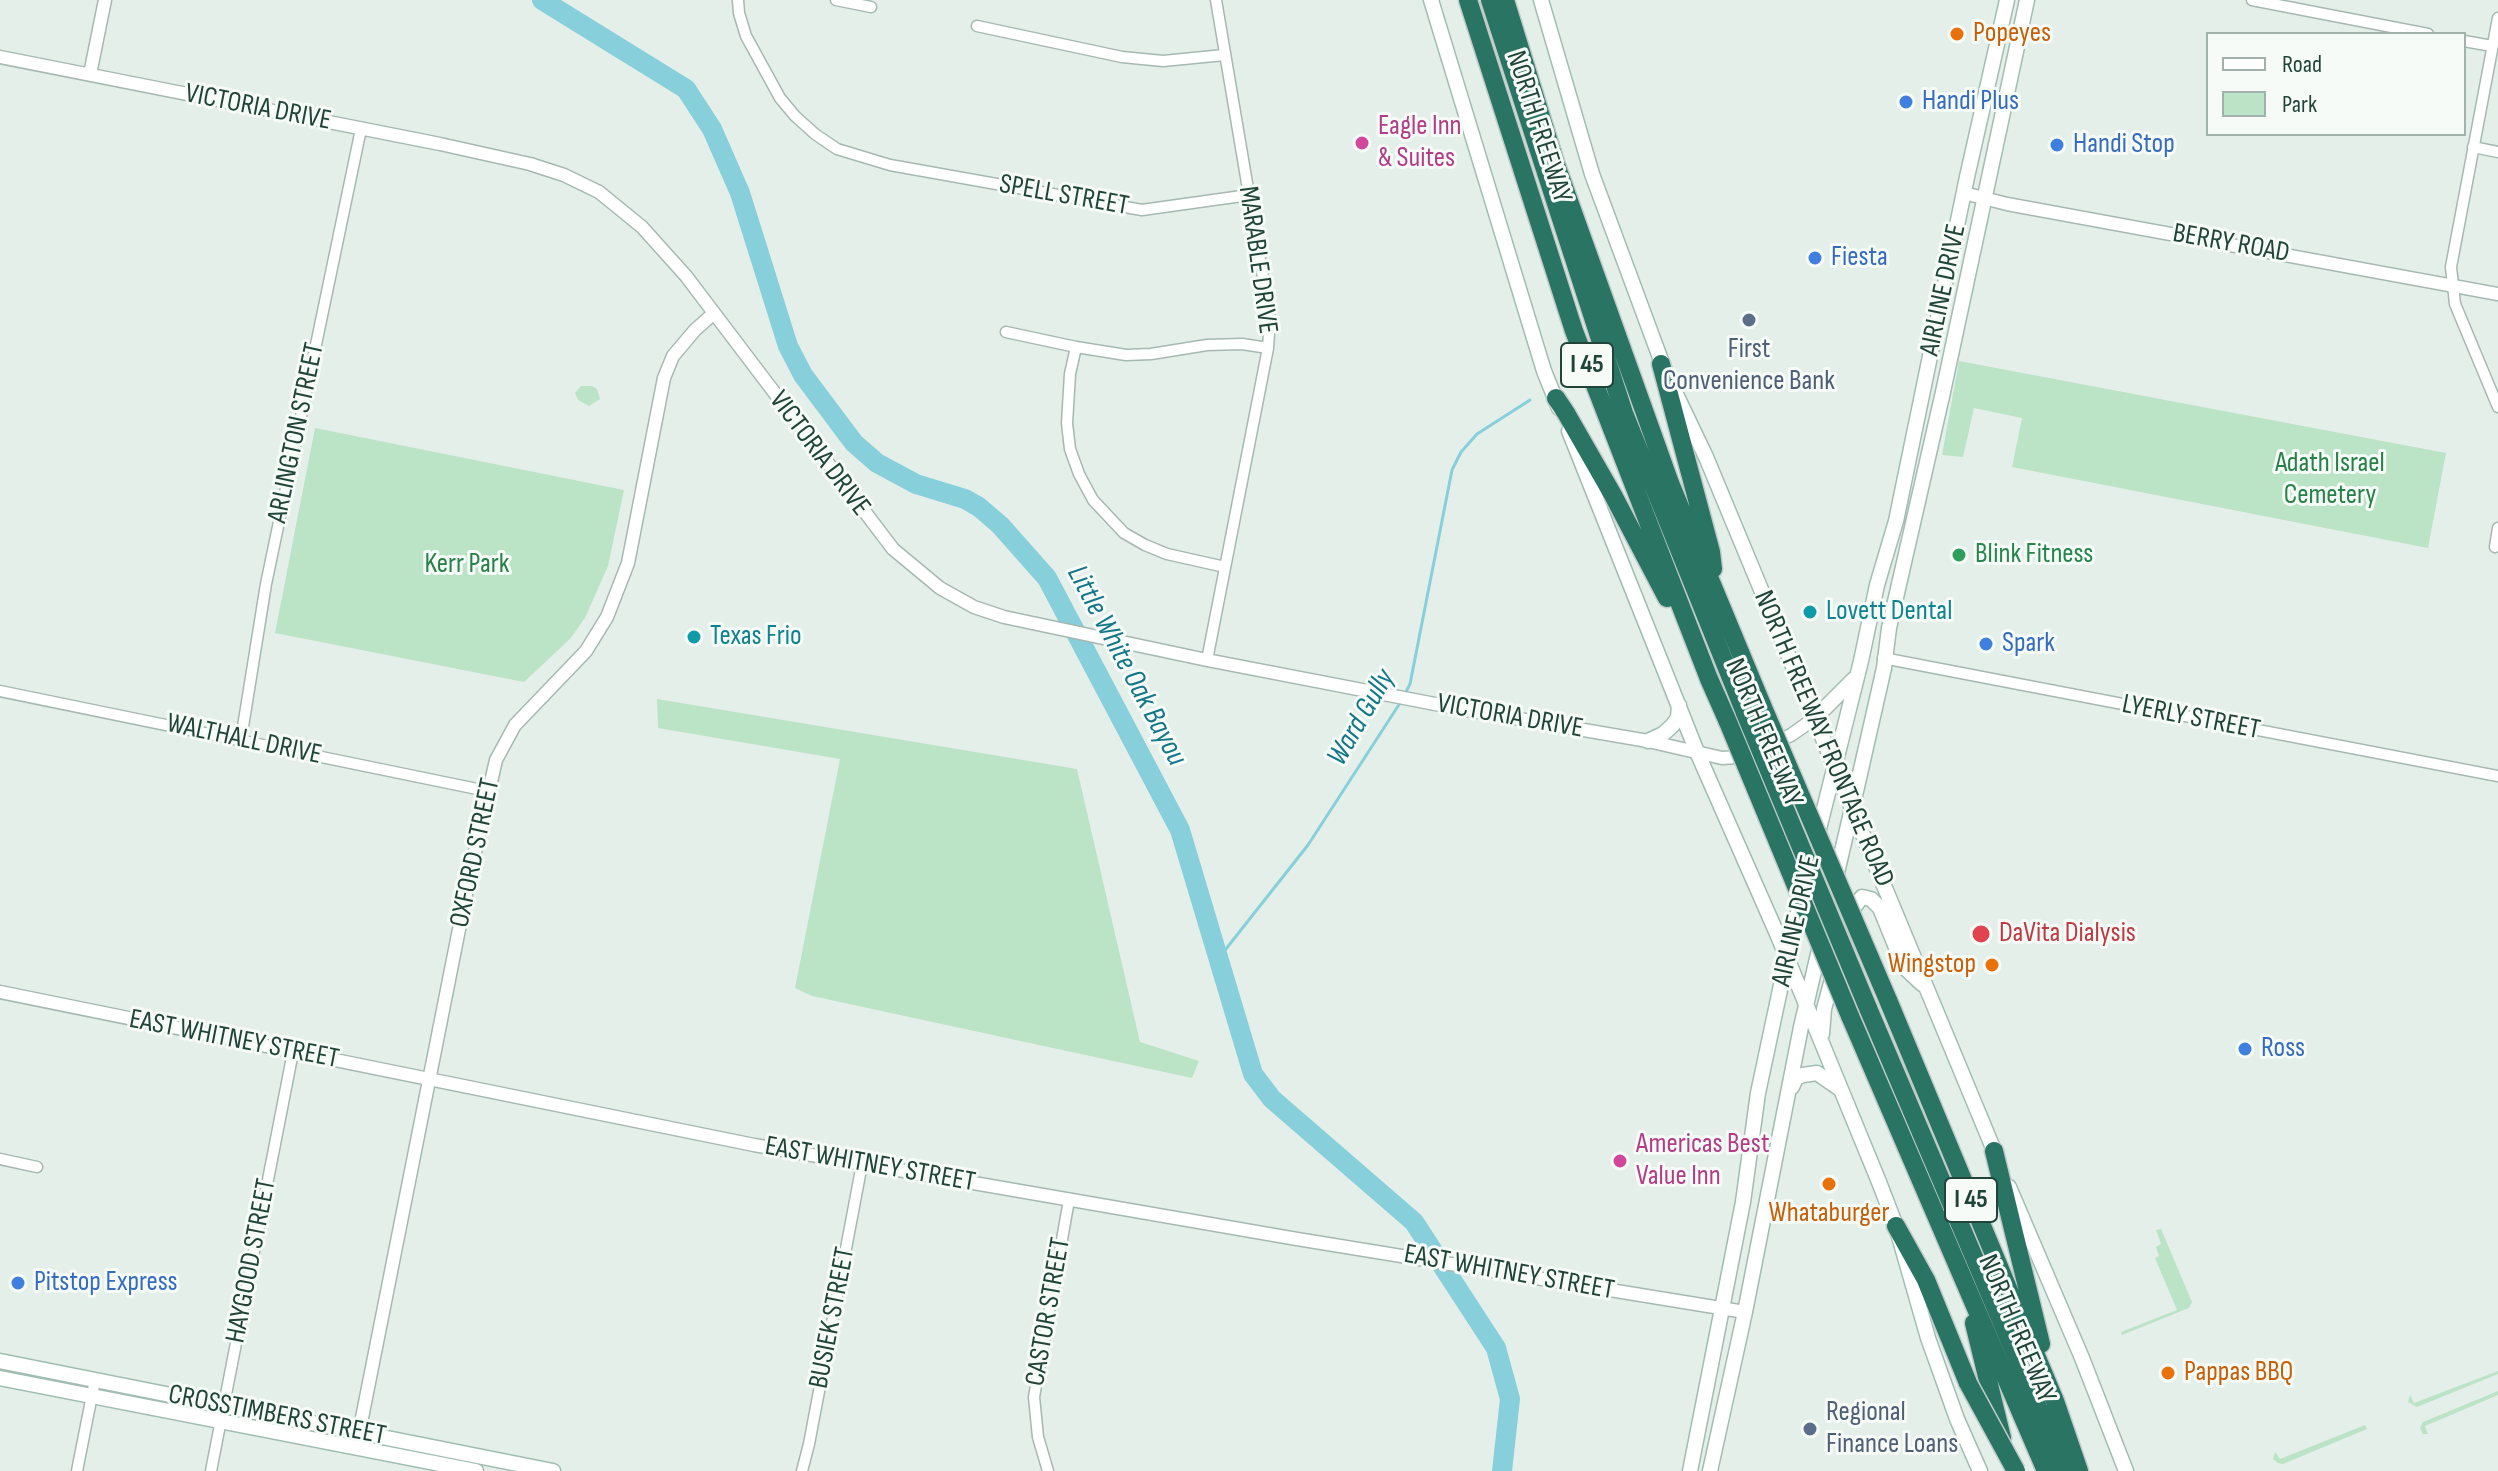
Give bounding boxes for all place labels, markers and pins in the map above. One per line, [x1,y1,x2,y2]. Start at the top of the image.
place label: Popeyes [1973,17,2051,51]
marker: Popeyes [1948,25,1966,43]
place label: Handi Plus [1922,85,2019,119]
marker: Handi Plus [1897,93,1915,111]
place label: Eagle Inn & Suites [1378,110,1462,176]
place label: Handi Stop [2073,128,2175,162]
marker: Eagle Inn & Suites [1353,134,1371,152]
marker: Handi Stop [2048,136,2066,154]
place label: Fiesta [1831,241,1888,275]
marker: Fiesta [1806,249,1824,267]
marker: First Convenience Bank [1740,311,1758,329]
place label: First Convenience Bank [1663,333,1835,399]
place label: Blink Fitness [1975,538,2093,572]
marker: Blink Fitness [1950,546,1968,564]
place label: Lovett Dental [1826,595,1952,629]
marker: Lovett Dental [1801,603,1819,621]
place label: Texas Frio [710,620,802,654]
place label: Spark [2002,627,2055,661]
marker: Texas Frio [685,628,703,646]
marker: Spark [1977,635,1995,653]
place label: DaVita Dialysis [1999,917,2136,951]
marker: DaVita Dialysis [1970,923,1992,945]
place label: Wingstop [1888,948,1976,982]
marker: Wingstop [1983,956,2001,974]
place label: Ross [2261,1032,2305,1066]
marker: Ross [2236,1040,2254,1058]
place label: Americas Best Value Inn [1636,1128,1769,1194]
marker: Americas Best Value Inn [1611,1152,1629,1170]
marker: Whataburger [1820,1175,1838,1193]
place label: Whataburger [1768,1197,1890,1231]
place label: Pitstop Express [34,1266,178,1300]
marker: Pitstop Express [9,1274,27,1292]
place label: Pappas BBQ [2184,1356,2293,1390]
marker: Pappas BBQ [2159,1364,2177,1382]
place label: Regional Finance Loans [1826,1396,1958,1462]
marker: Regional Finance Loans [1801,1420,1819,1438]

